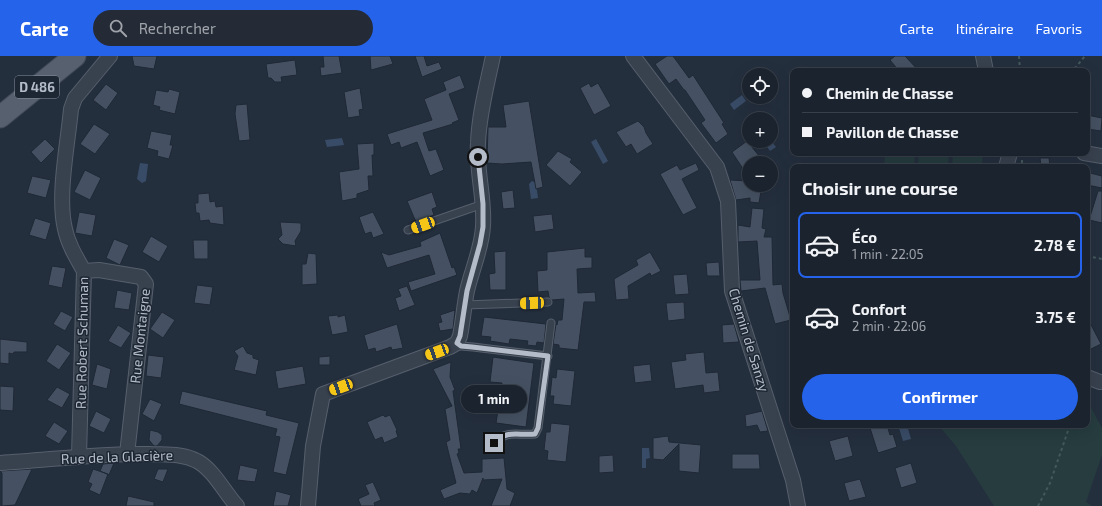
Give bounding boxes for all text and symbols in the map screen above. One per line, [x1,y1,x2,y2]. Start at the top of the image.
search box [93,10,373,46]
text: Carte [20,17,69,40]
icon: search [107,17,129,39]
text: Rechercher [139,19,216,37]
text: Carte [900,20,934,37]
text: Itinéraire [956,20,1014,37]
text: Favoris [1036,20,1082,37]
map controls [742,68,778,192]
button: locate [742,68,778,104]
road number: D 486 [15,76,59,98]
text: Chemin de Chasse [826,84,953,102]
button: + [742,112,778,148]
text: Pavillon de Chasse [826,123,959,141]
route start [469,148,487,166]
button: − [742,156,778,192]
text: Choisir une course [802,177,958,199]
car [410,215,436,235]
icon: car [804,227,840,263]
text: Éco [852,228,877,246]
text: 2.78 € [1034,236,1076,254]
text: 1 min · 22:05 [852,246,924,262]
street label: Rue Robert Schuman [72,277,91,409]
street label: Chemin de Sanzy [726,286,773,394]
street label: Rue Montaigne [126,288,153,384]
car [520,297,544,309]
icon: car [804,299,840,335]
text: Confort [852,300,906,318]
text: 3.75 € [1035,308,1076,326]
text: 2 min · 22:06 [852,318,926,334]
car [424,342,450,362]
button: Confirmer [802,374,1078,420]
car [328,377,354,397]
callout: 1 min [461,385,527,413]
text: 1 min [478,391,510,407]
route end [485,434,503,452]
street label: Rue de la Glacière [61,446,173,467]

